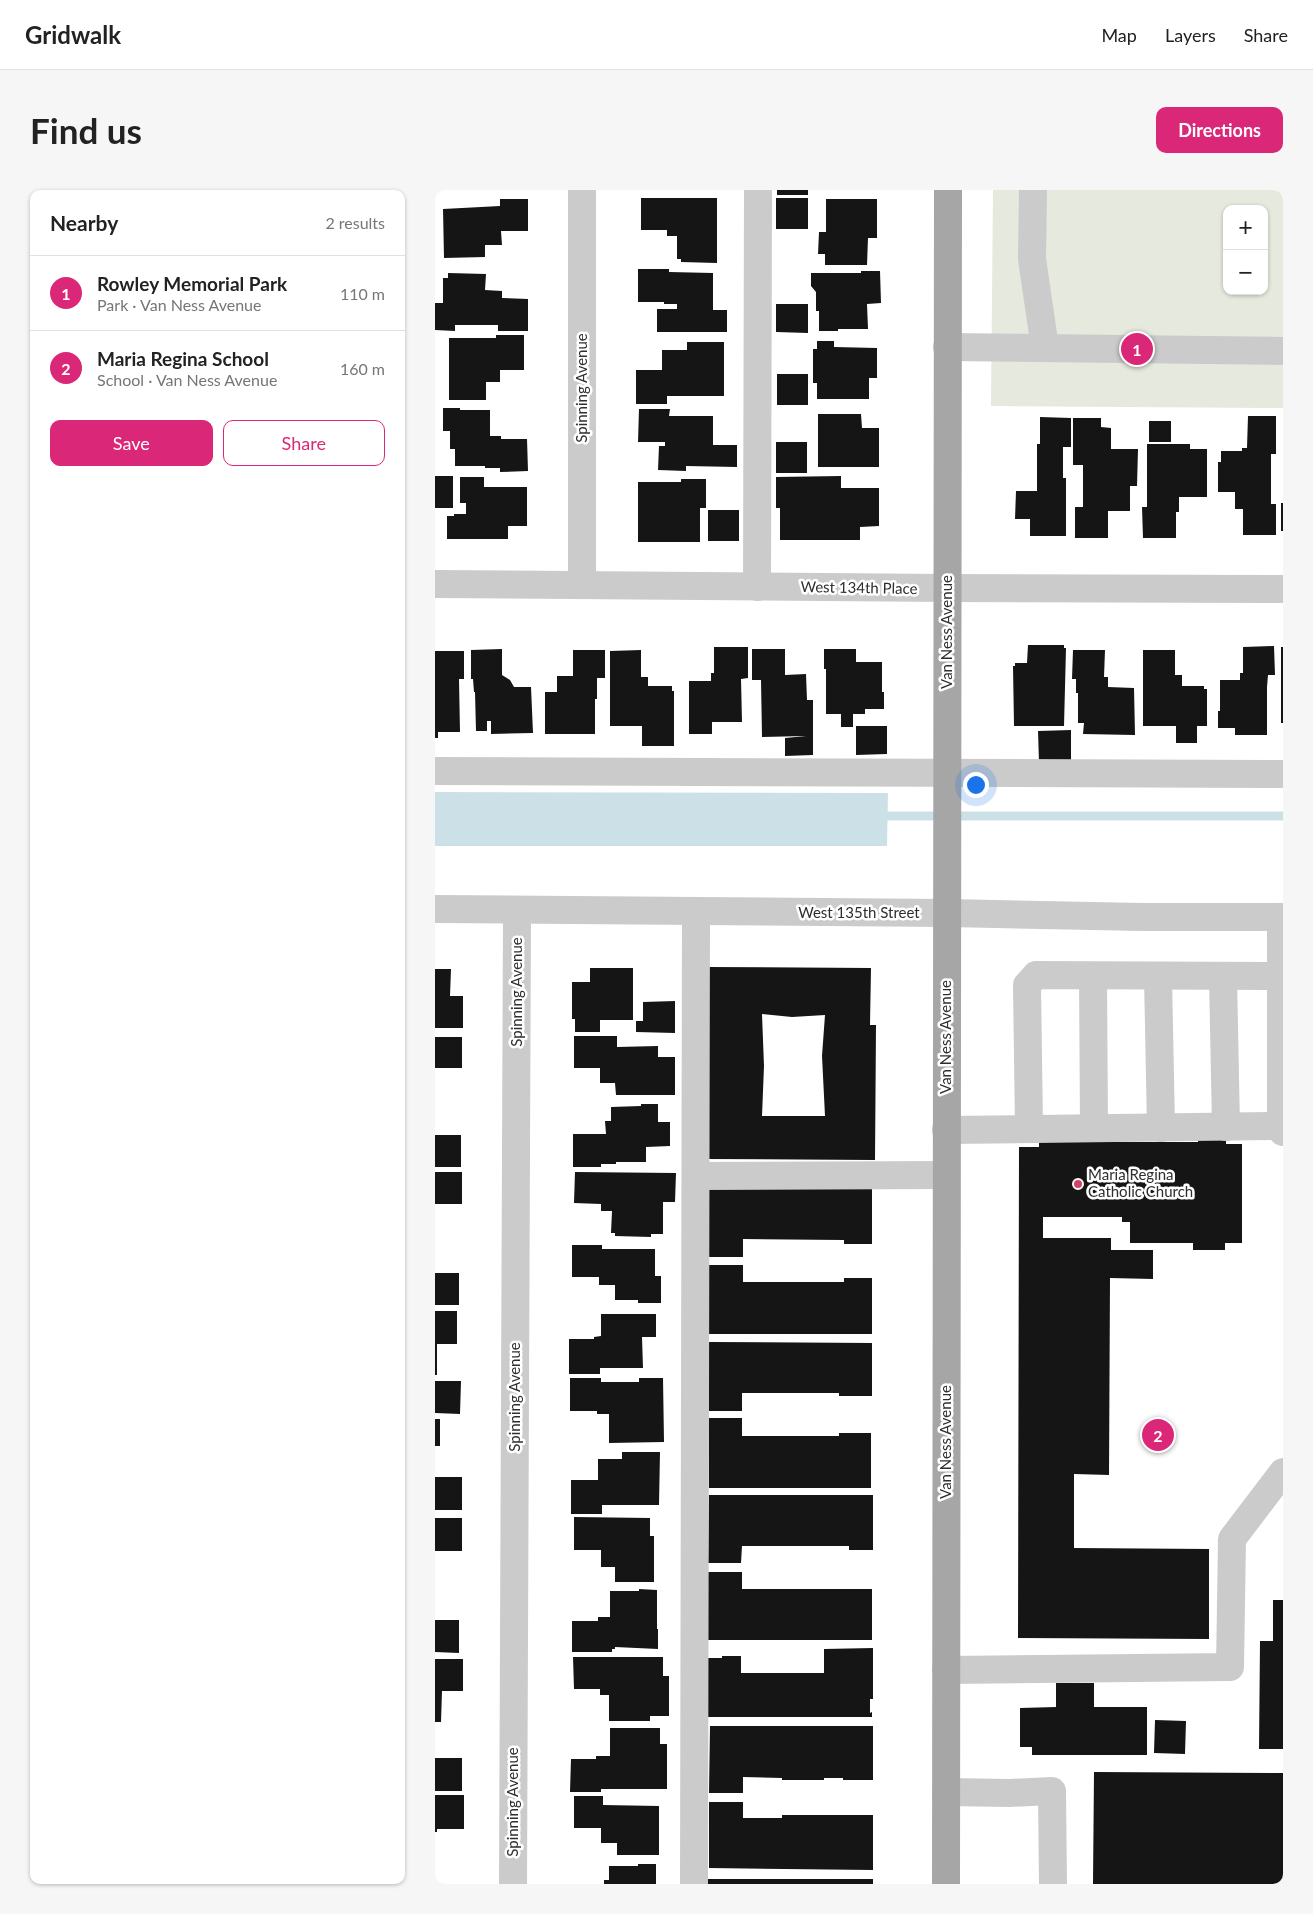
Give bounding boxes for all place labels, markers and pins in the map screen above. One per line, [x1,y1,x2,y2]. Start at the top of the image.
pin: 1 [1121,330,1153,368]
place label: Maria Regina Catholic Church [1088,1165,1193,1200]
marker: Maria Regina Catholic Church [1072,1178,1084,1190]
pin: 2 [1142,1416,1174,1454]

